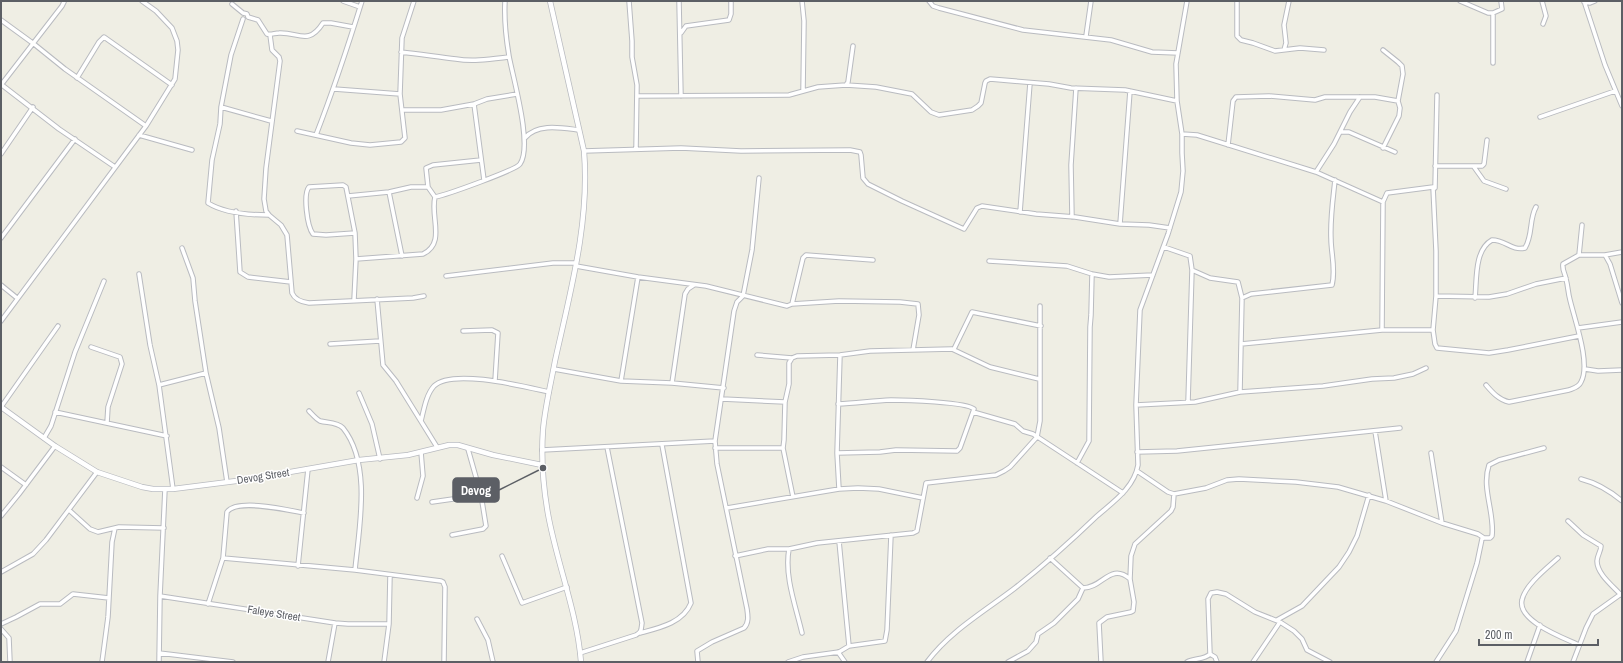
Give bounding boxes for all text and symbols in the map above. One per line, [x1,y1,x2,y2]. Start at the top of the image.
street label: Devog Street [236,465,291,487]
callout: Devog [453,478,499,502]
text: Devog [461,483,491,499]
street label: Faleye Street [247,602,302,624]
scale bar [1479,621,1598,647]
text: 200 m [1485,627,1512,643]

